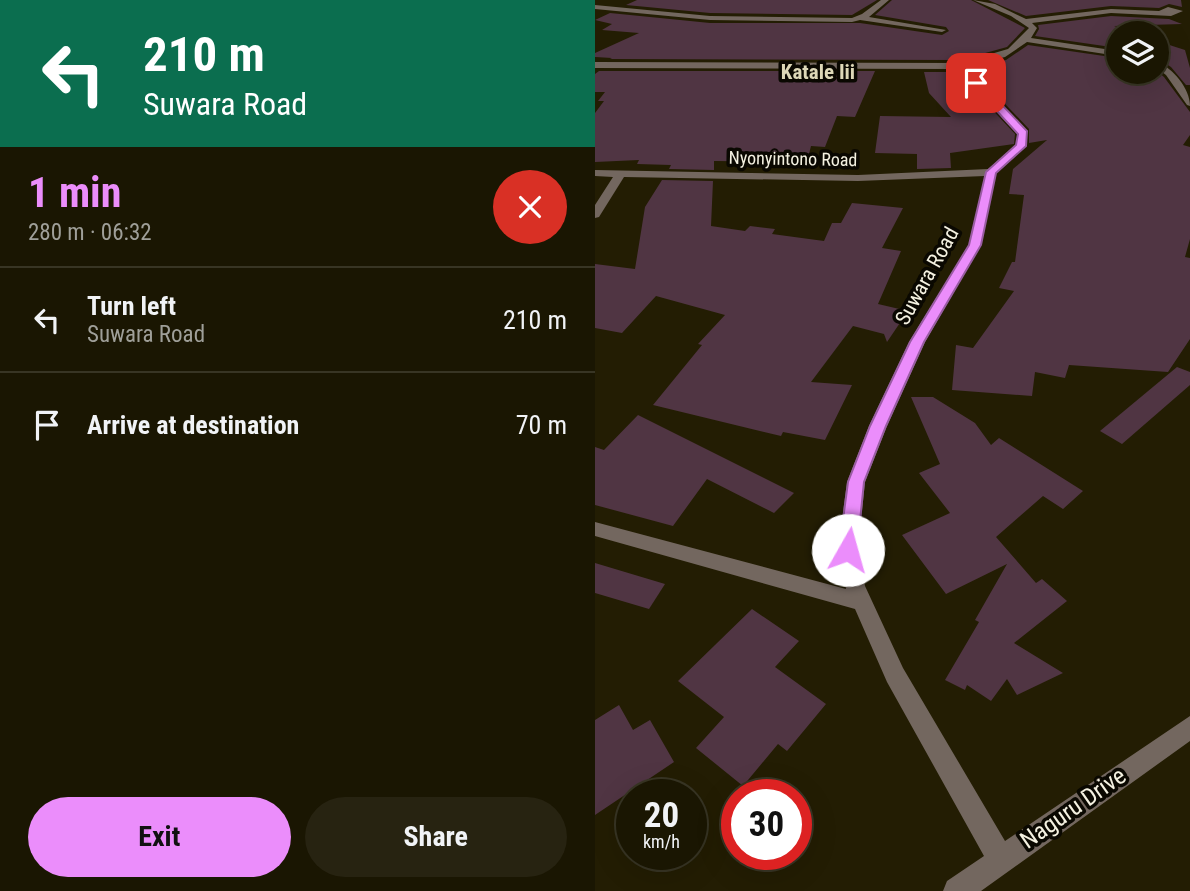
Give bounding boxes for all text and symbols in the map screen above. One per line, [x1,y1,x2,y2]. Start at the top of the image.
map controls [1106,21,1169,84]
button: layers [1106,21,1169,84]
text: 210 m [143,26,265,83]
icon: left [28,28,119,119]
pin [946,53,1006,113]
district label: Katale Iii [781,60,855,84]
icon: arrive [957,64,995,102]
text: Suwara Road [143,85,307,123]
street label: Nyonyintono Road [728,147,858,170]
text: 1 min [28,168,121,217]
button: close [493,170,567,244]
text: 280 m · 06:32 [28,219,152,246]
street label: Suwara Road [890,223,964,329]
text: Turn left [87,291,176,321]
icon: left [28,301,66,339]
text: 210 m [503,305,567,335]
text: Suwara Road [87,321,205,348]
icon: arrive [28,406,66,444]
text: Arrive at destination [87,410,299,440]
text: 70 m [516,410,567,440]
position arrow [811,513,885,587]
street label: Naguru Drive [1015,762,1131,854]
speed limit sign: 30 [721,779,812,870]
text: 20 [644,795,679,836]
button: Exit [28,797,291,877]
button: Share [305,797,567,877]
text: km/h [643,831,680,852]

